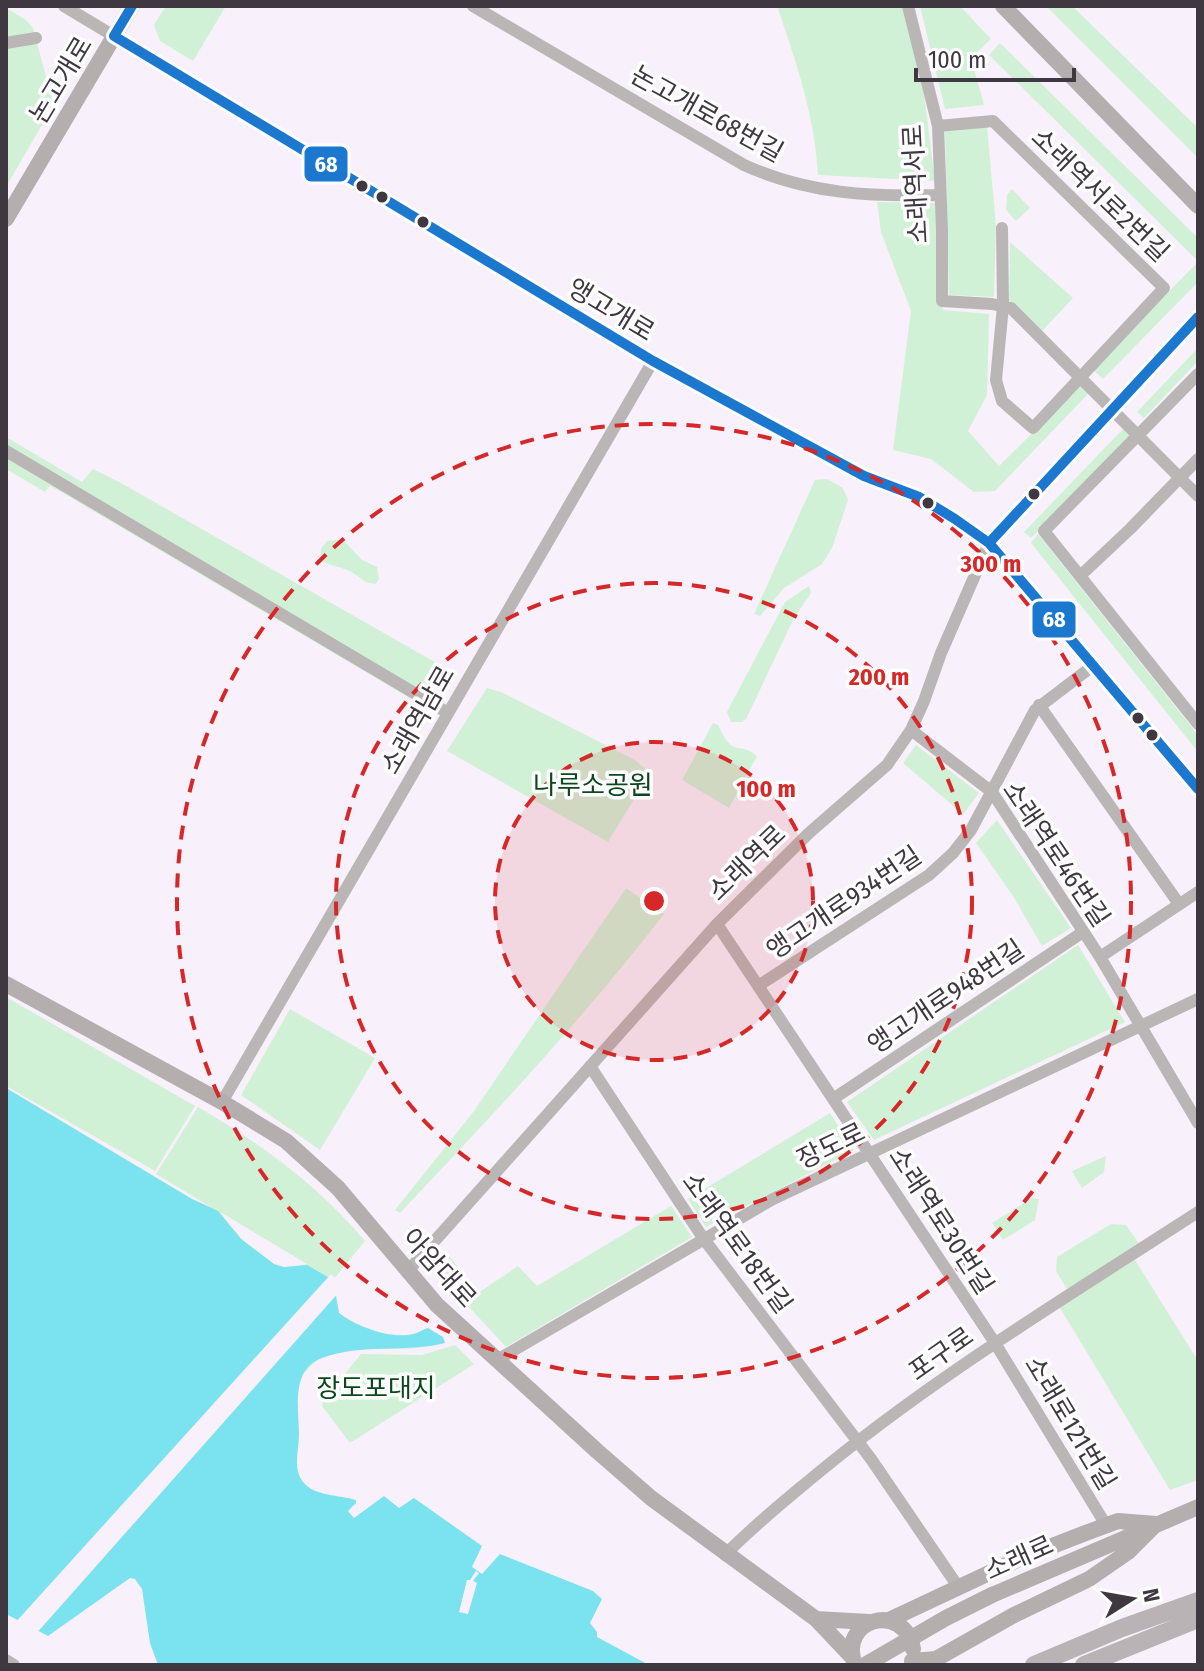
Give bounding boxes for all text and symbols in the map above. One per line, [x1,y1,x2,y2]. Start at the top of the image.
street label: 논고개로 [23,31,99,129]
scale bar [916,32,1074,82]
text: 100 m [928,46,986,74]
street label: 논고개로68번길 [625,59,789,169]
street label: 소래역서로2번길 [1025,122,1175,268]
street label: 소래역서로 [897,123,935,245]
line badge: 68 [303,145,349,183]
text: 68 [314,151,338,178]
unlabelled marker [354,178,370,194]
unlabelled marker [374,189,390,205]
unlabelled marker [415,214,431,230]
street label: 앵고개로 [562,272,660,348]
unlabelled marker [1026,486,1042,502]
unlabelled marker [920,495,936,511]
text: 300 m [960,550,1021,578]
line badge: 68 [1031,600,1077,639]
text: 68 [1042,606,1066,633]
street label: 소래역남로 [375,660,461,780]
text: 200 m [848,663,909,691]
unlabelled marker [1130,710,1146,726]
unlabelled marker [1144,727,1160,743]
park label: 나루소공원 [533,770,653,801]
text: 100 m [736,775,796,803]
street label: 소래역로46번길 [996,775,1116,933]
street label: 소래역로 [702,819,792,907]
street label: 앵고개로934번길 [761,840,927,966]
centre of rings [640,887,668,915]
street label: 앵고개로948번길 [862,933,1030,1061]
street label: 장도로 [792,1116,870,1176]
street label: 소래역로30번길 [882,1142,1000,1300]
street label: 소래역로18번길 [675,1166,799,1320]
street label: 아암대로 [395,1222,483,1314]
street label: 포구로 [903,1321,979,1387]
street label: 소래로121번길 [1018,1350,1122,1496]
park label: 장도포대지 [316,1373,436,1404]
street label: 소래로 [980,1529,1058,1587]
north arrow [1092,1559,1172,1639]
text: N [1137,1586,1166,1604]

